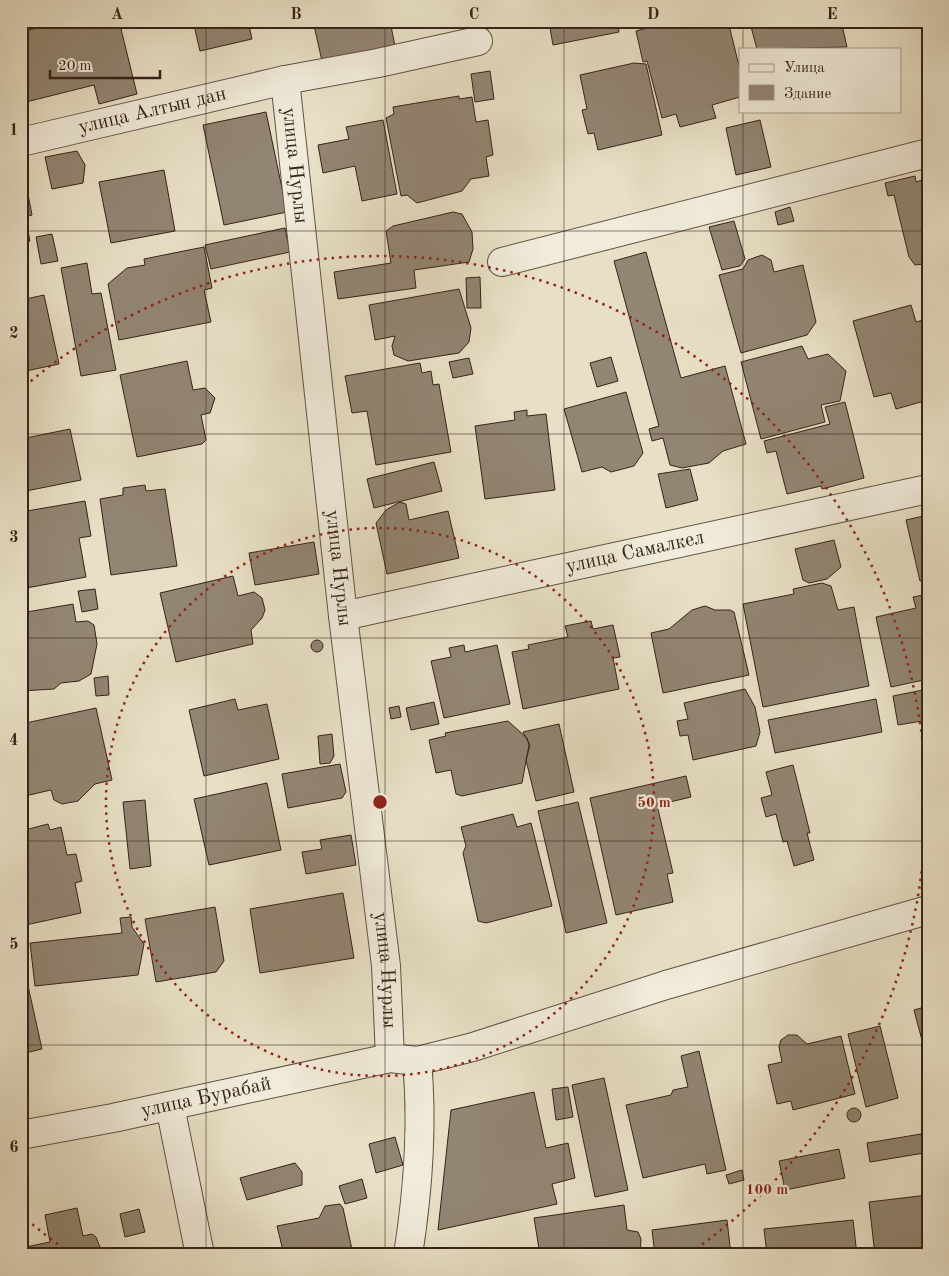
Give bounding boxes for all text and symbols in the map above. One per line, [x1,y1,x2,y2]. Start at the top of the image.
text: A [111,7,123,23]
text: B [290,7,302,23]
text: C [469,7,479,23]
text: D [647,7,659,23]
text: E [826,7,838,23]
scale bar [50,48,160,80]
legend [739,48,902,112]
text: 20 m [58,59,92,74]
text: Улица [784,61,825,76]
street label: улица Алтын дан [77,84,228,138]
text: Здание [784,87,831,102]
street label: улица Нурлы [278,106,310,225]
text: 1 [9,123,19,139]
text: 2 [9,326,19,342]
street label: улица Нурлы [322,509,354,627]
street label: улица Самалкел [564,528,706,577]
text: 3 [9,530,19,546]
text: 4 [9,733,19,749]
centre of rings [371,793,389,811]
text: 50 m [637,796,671,811]
street label: улица Нурлы [369,911,399,1029]
text: 5 [9,937,19,953]
street label: улица Бурабай [139,1074,273,1122]
text: 6 [9,1140,19,1156]
text: 100 m [746,1183,788,1198]

